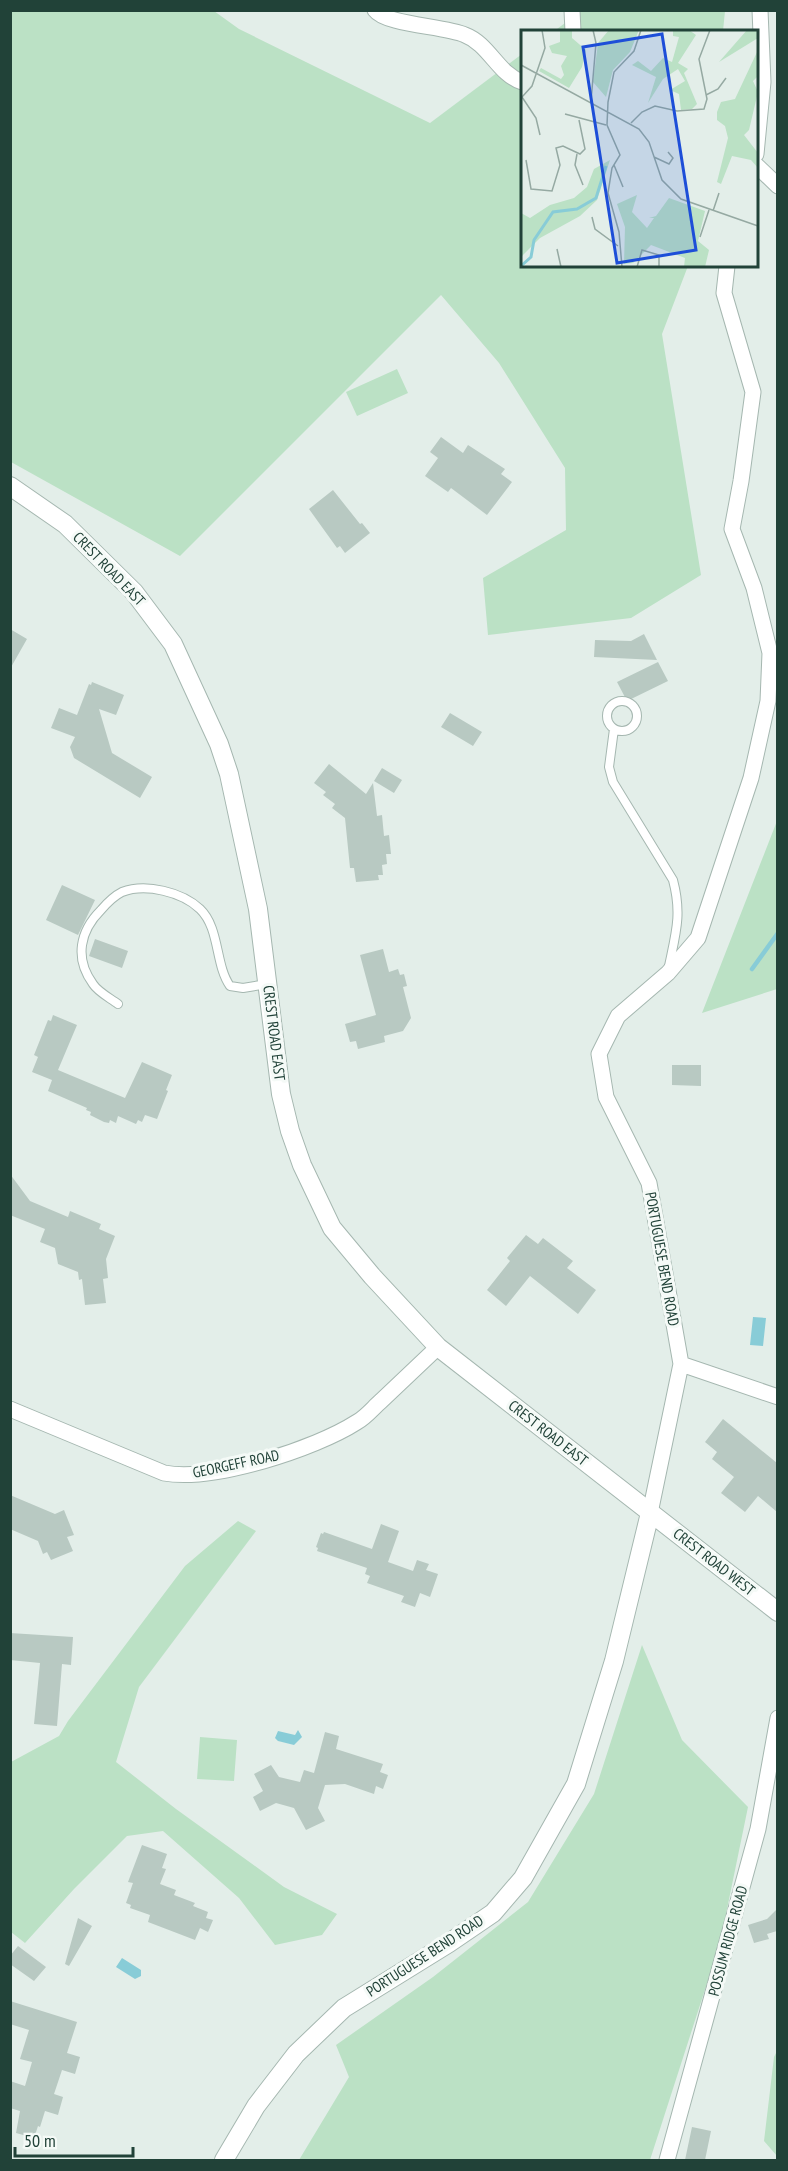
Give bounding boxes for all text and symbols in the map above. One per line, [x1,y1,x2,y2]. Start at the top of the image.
inset map [521,30,758,267]
street label: CREST ROAD EAST [69,528,150,610]
street label: CREST ROAD EAST [259,984,290,1082]
street label: PORTUGUESE BEND ROAD [641,1190,684,1328]
street label: CREST ROAD EAST [505,1396,592,1470]
street label: GEORGEFF ROAD [191,1445,281,1482]
street label: CREST ROAD WEST [670,1524,759,1600]
street label: POSSUM RIDGE ROAD [704,1884,751,1998]
street label: PORTUGUESE BEND ROAD [363,1911,487,2001]
scale bar [15,2120,134,2158]
text: 50 m [24,2129,56,2152]

